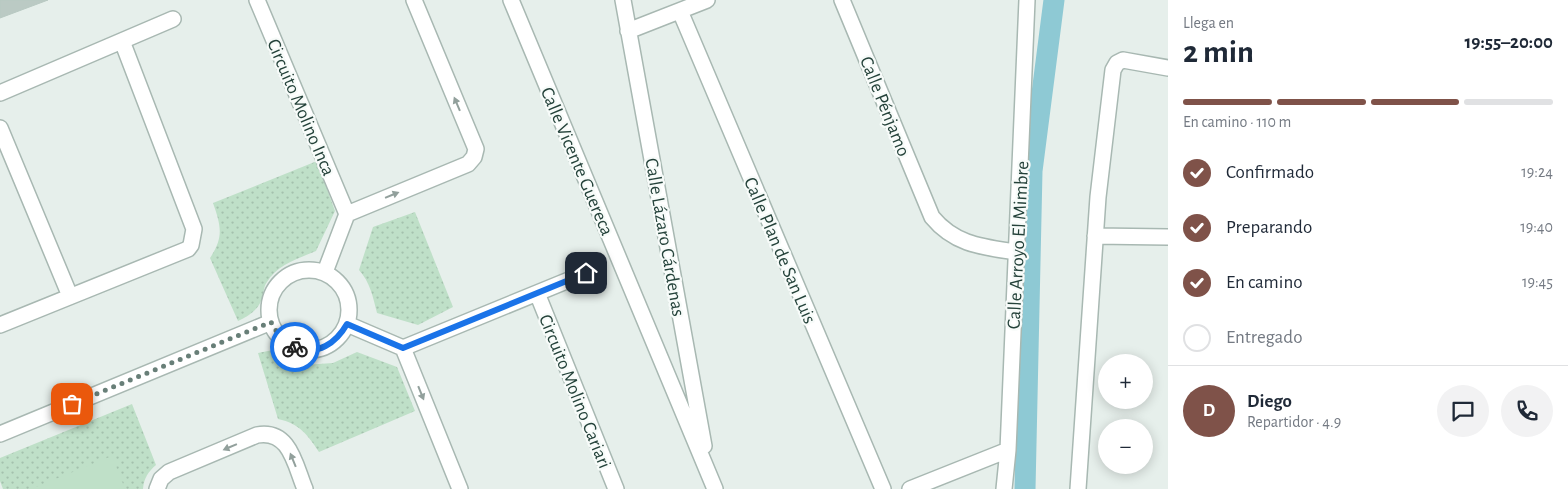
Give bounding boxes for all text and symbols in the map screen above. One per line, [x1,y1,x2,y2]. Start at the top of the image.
text: Llega en [1183,15,1234,31]
text: 19:55–20:00 [1464,33,1553,52]
street label: Circuito Molino Inca [263,36,338,179]
text: 2 min [1183,36,1254,68]
street label: Calle Pénjamo [856,54,913,159]
street label: Calle Vicente Guereca [537,85,617,239]
one-way arrow [453,97,461,111]
text: En camino · 110 m [1183,114,1291,130]
street label: Calle Lázaro Cárdenas [641,157,688,318]
icon: check [1183,159,1211,187]
street label: Calle Arroyo El Mimbre [1005,160,1032,330]
text: Confirmado [1226,163,1314,182]
text: 19:24 [1521,164,1553,180]
street label: Calle Plan de San Luis [740,175,819,327]
one-way arrow [385,191,399,199]
icon: check [1183,214,1211,242]
text: Preparando [1226,218,1312,237]
text: 19:40 [1520,219,1553,235]
pin [565,252,607,294]
icon: home [572,259,600,287]
icon: check [1183,269,1211,297]
text: En camino [1226,273,1303,292]
text: 19:45 [1522,274,1553,290]
street label: Circuito Molino Cariari [535,312,614,471]
courier [270,322,320,372]
text: Entregado [1226,328,1302,347]
icon: bike [281,333,309,361]
map controls [1098,354,1153,474]
button: + [1098,354,1153,409]
pin [51,383,93,425]
button: chat [1437,385,1489,437]
button: phone [1501,385,1553,437]
one-way arrow [418,386,425,401]
icon: bag [58,390,86,418]
text: Diego [1247,392,1292,411]
text: D [1203,401,1215,420]
text: Repartidor · 4.9 [1247,414,1341,430]
button: − [1098,419,1153,474]
one-way arrow [223,443,237,451]
one-way arrow [289,453,296,468]

